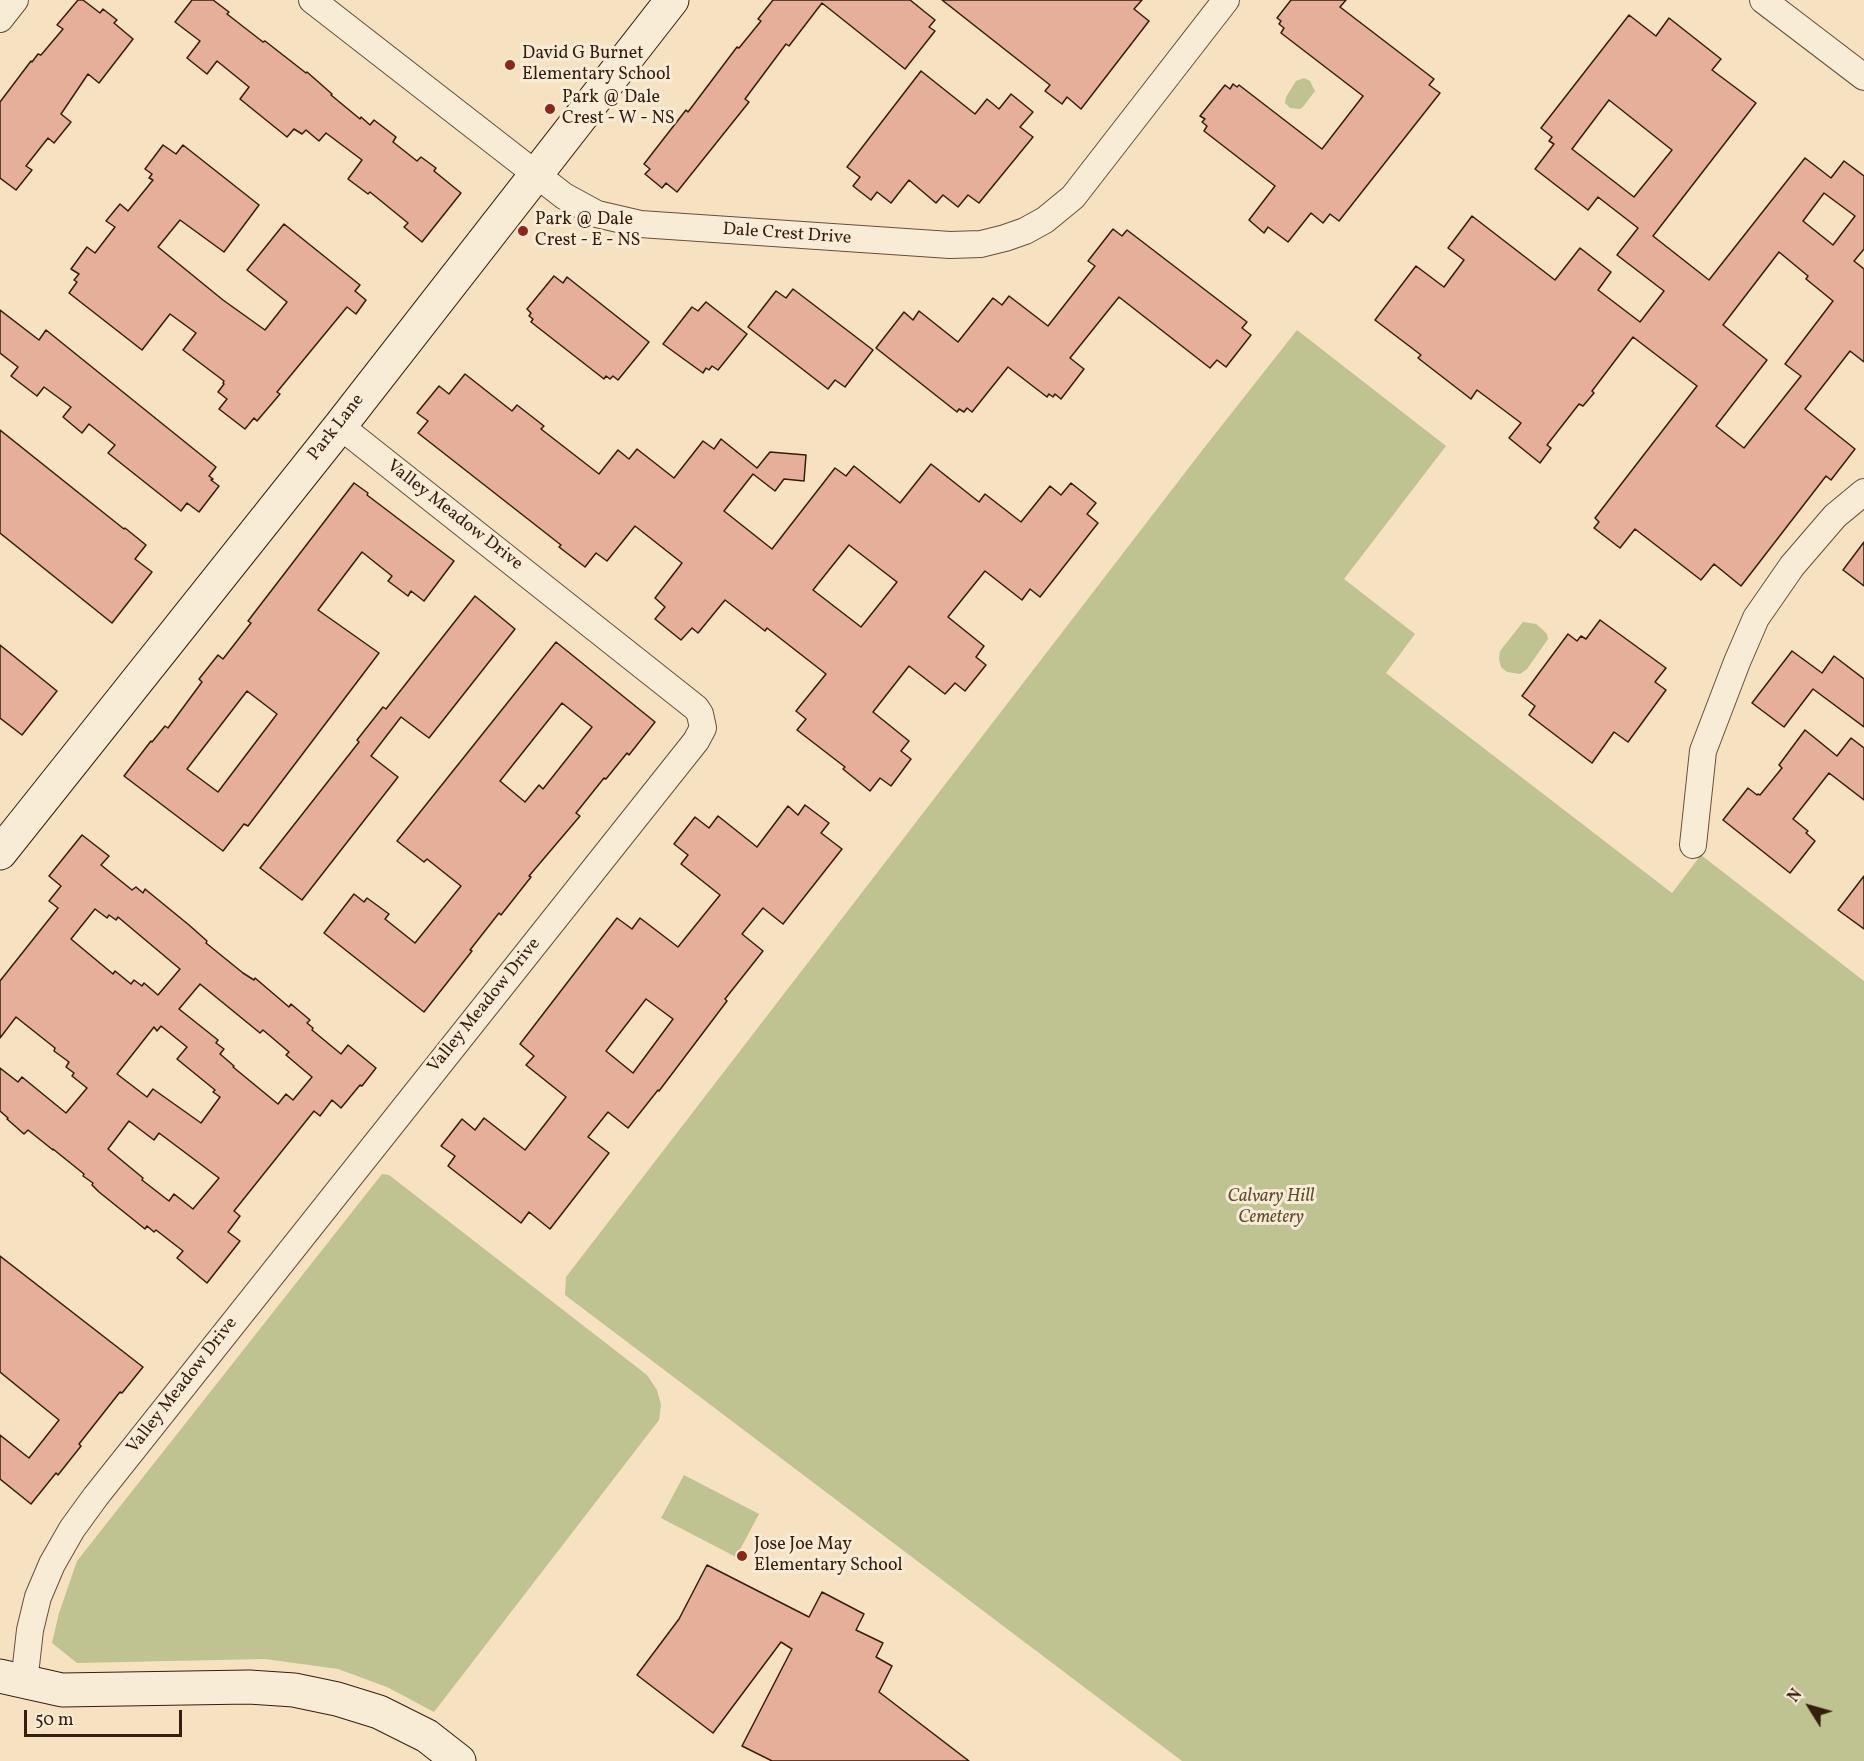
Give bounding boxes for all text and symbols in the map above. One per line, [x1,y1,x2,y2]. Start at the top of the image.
place label: David G Burnet Elementary School [522,44,671,86]
marker: David G Burnet Elementary School [503,58,517,72]
place label: Park @ Dale Crest - W - NS [562,88,675,130]
marker: Park @ Dale Crest - W - NS [543,102,557,116]
place label: Park @ Dale Crest - E - NS [535,210,640,252]
street label: Dale Crest Drive [722,220,852,250]
marker: Park @ Dale Crest - E - NS [516,224,530,238]
street label: Park Lane [304,390,370,466]
street label: Valley Meadow Drive [382,456,526,576]
street label: Valley Meadow Drive [424,934,546,1078]
park label: Calvary Hill Cemetery [1227,1187,1315,1230]
street label: Valley Meadow Drive [123,1314,243,1458]
place label: Jose Joe May Elementary School [754,1535,903,1578]
marker: Jose Joe May Elementary School [735,1549,749,1563]
north arrow [1780,1677,1840,1737]
text: N [1783,1685,1808,1707]
scale bar [27,1698,184,1736]
text: 50 m [35,1708,74,1733]

